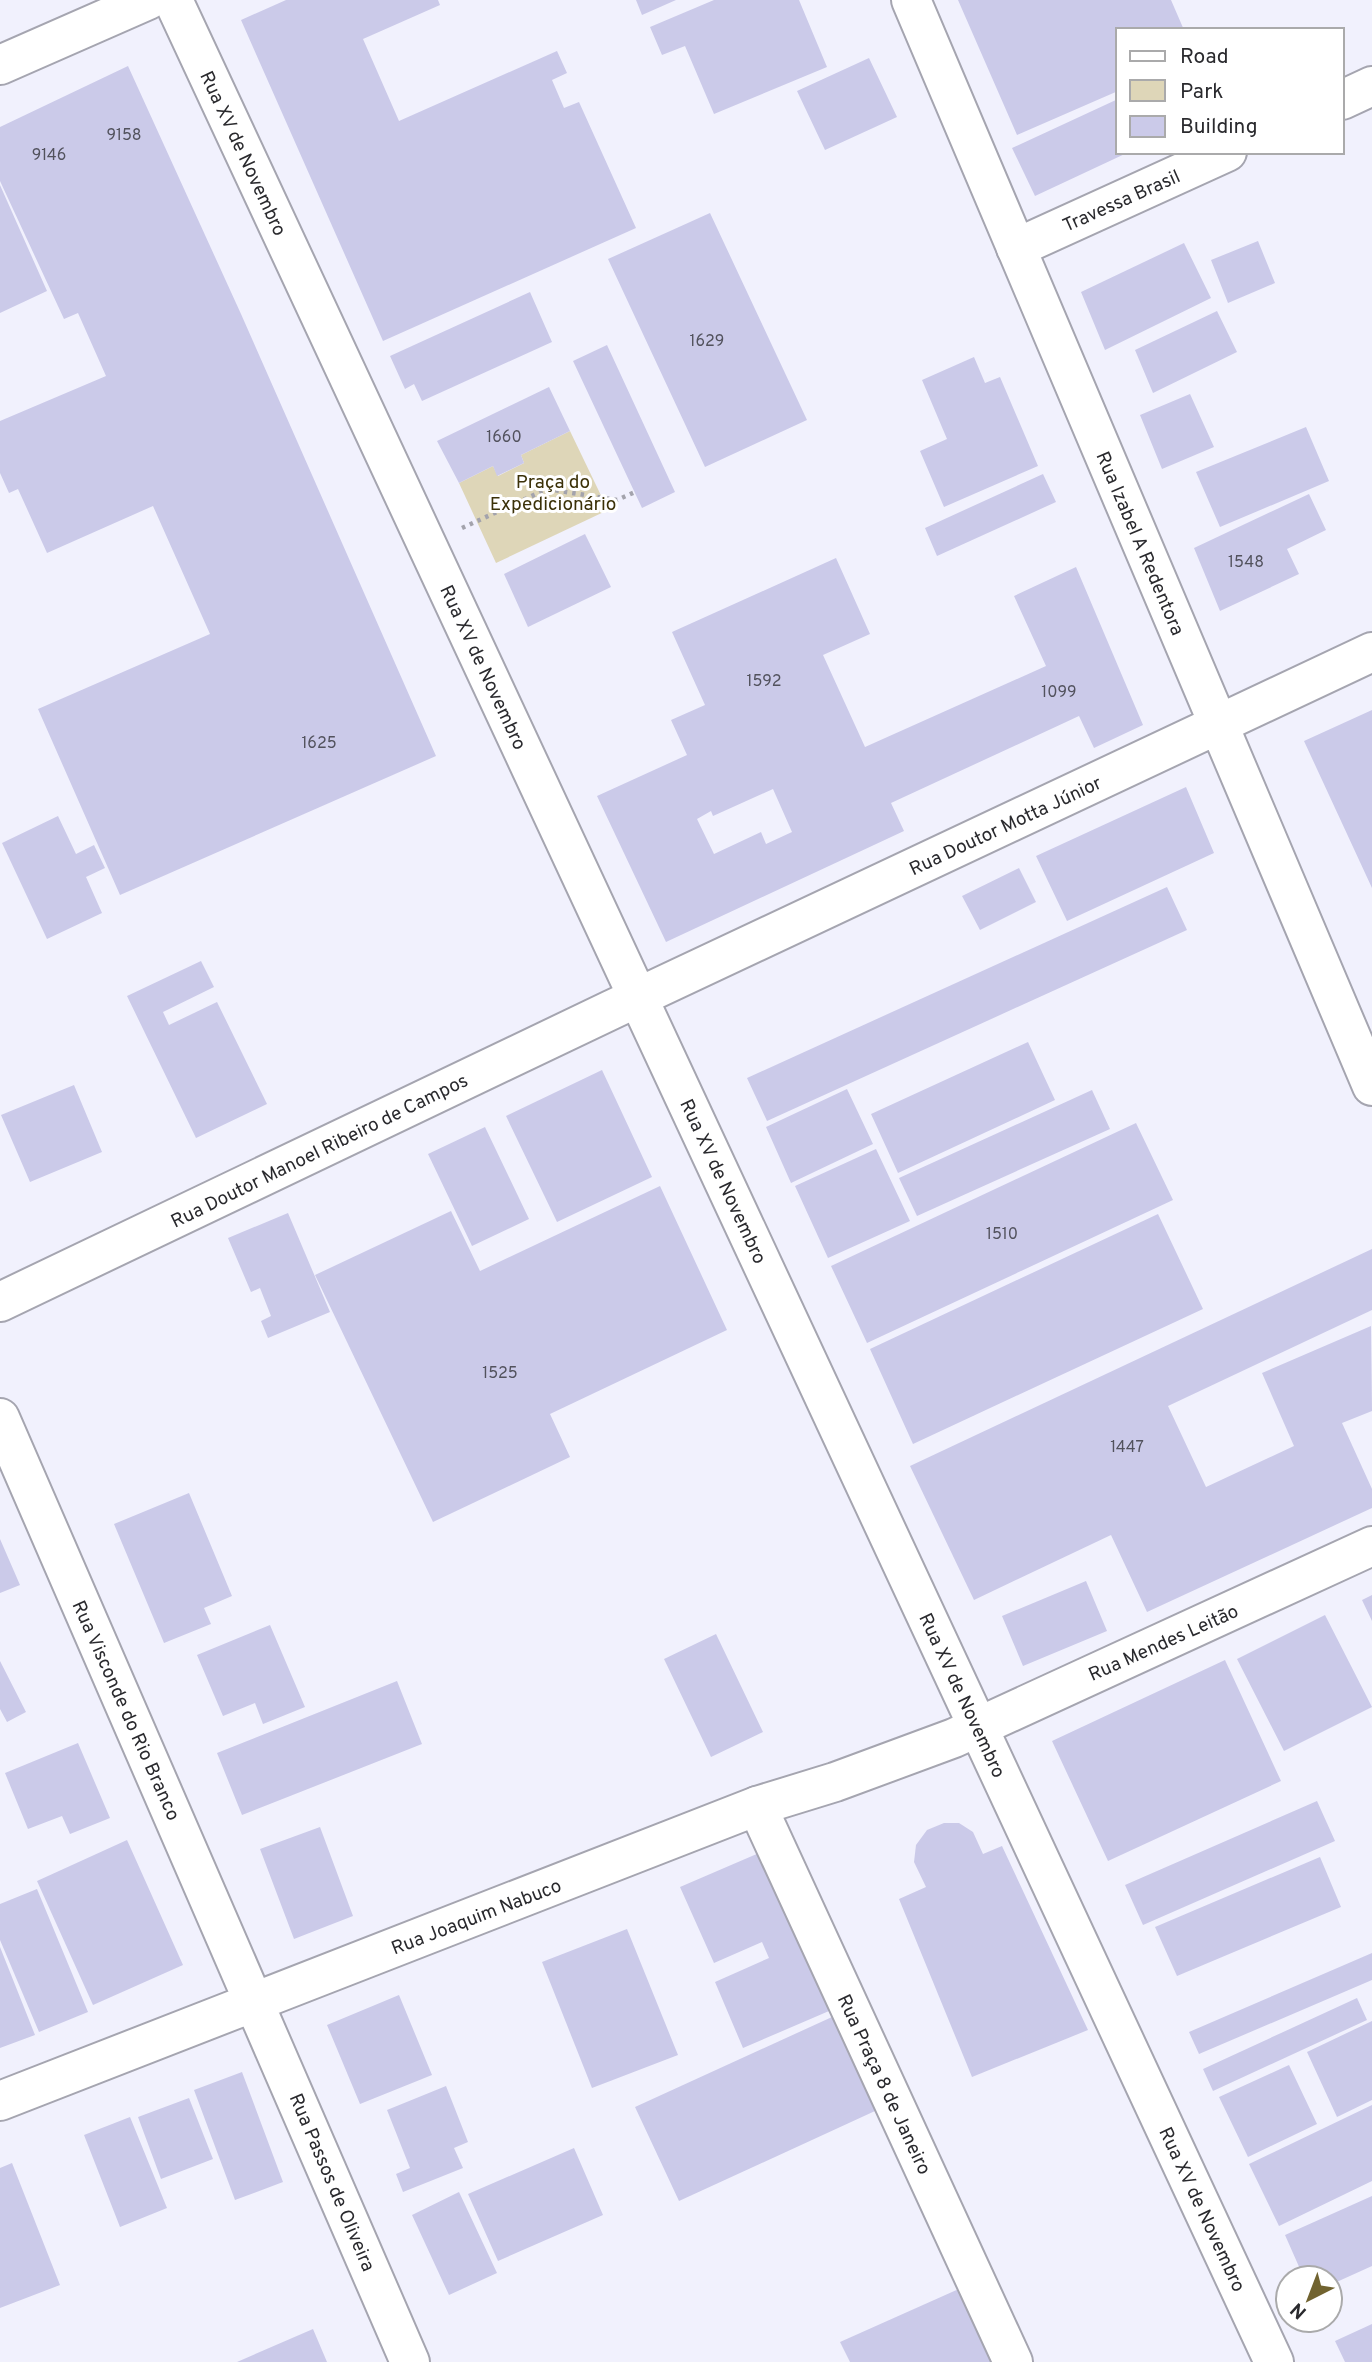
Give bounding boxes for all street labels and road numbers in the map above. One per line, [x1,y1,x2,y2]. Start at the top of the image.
street label: Rua XV de Novembro [193,68,291,240]
street label: Travessa Brasil [1059,165,1184,238]
street label: Rua Izabel A Redentora [1089,448,1189,640]
street label: Rua XV de Novembro [433,582,531,754]
street label: Rua Doutor Motta Júnior [906,771,1106,882]
street label: Rua Doutor Manoel Ribeiro de Campos [167,1069,472,1234]
street label: Rua XV de Novembro [673,1096,771,1268]
street label: Rua Visconde do Rio Branco [66,1597,185,1825]
street label: Rua Mendes Leitão [1085,1600,1243,1688]
street label: Rua XV de Novembro [912,1610,1010,1782]
street label: Rua Joaquim Nabuco [388,1874,565,1961]
street label: Rua Praça 8 de Janeiro [831,1991,936,2179]
street label: Rua Passos de Oliveira [283,2090,380,2276]
street label: Rua XV de Novembro [1152,2124,1250,2296]

